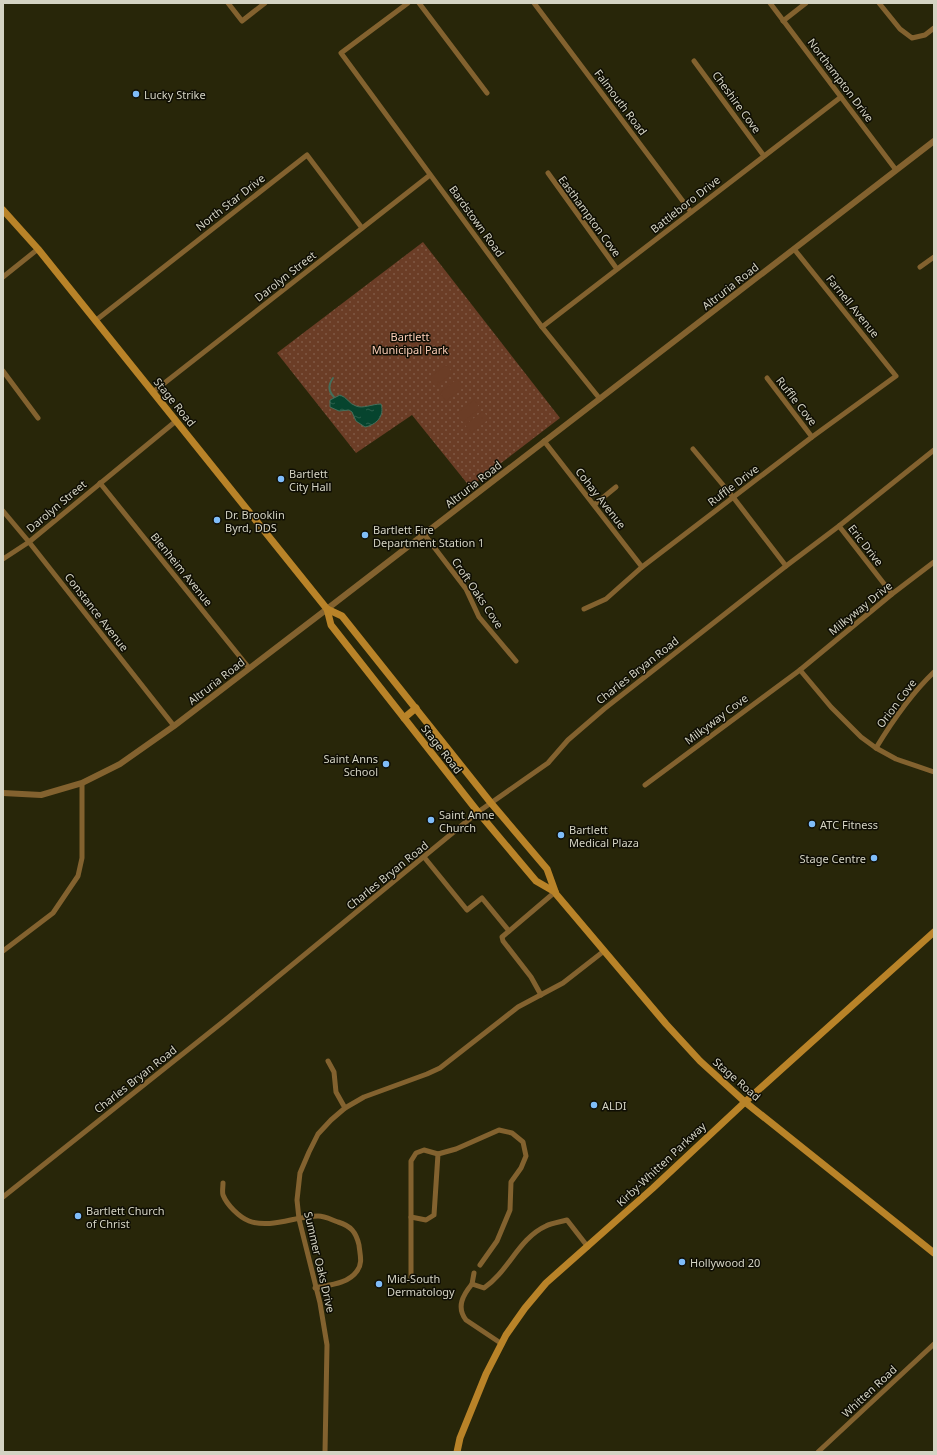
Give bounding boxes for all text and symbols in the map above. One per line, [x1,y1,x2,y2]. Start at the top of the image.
street label: Northampton Drive [805,35,877,125]
street label: Falmouth Road [591,66,651,138]
street label: Cheshire Cove [709,68,765,136]
place label: Lucky Strike [144,87,206,102]
marker: Lucky Strike [131,89,141,99]
street label: North Star Drive [192,170,268,234]
street label: Easthampton Cove [555,172,625,260]
street label: Battleboro Drive [647,172,723,236]
street label: Bardstown Road [446,182,508,260]
street label: Darolyn Street [251,247,319,305]
street label: Altruria Road [699,259,761,313]
street label: Farnell Avenue [823,272,883,340]
park label: Bartlett Municipal Park [372,329,448,357]
street label: Ruffle Cove [773,373,821,429]
street label: Stage Road [151,375,199,429]
street label: Altruria Road [442,457,504,511]
street label: Ruffle Drive [704,461,762,509]
street label: Cohay Avenue [572,464,630,532]
place label: Bartlett City Hall [289,466,331,494]
marker: Bartlett City Hall [276,474,286,484]
street label: Darolyn Street [23,476,89,536]
place label: Dr. Brooklin Byrd, DDS [225,507,285,535]
marker: Dr. Brooklin Byrd, DDS [212,515,222,525]
street label: Eric Drive [845,521,887,569]
place label: Bartlett Fire Department Station 1 [373,522,484,550]
street label: Blenheim Avenue [148,529,216,609]
marker: Bartlett Fire Department Station 1 [360,530,370,540]
street label: Croft Oaks Cove [449,555,507,631]
street label: Constance Avenue [62,570,132,654]
street label: Milkyway Drive [825,578,895,638]
street label: Charles Bryan Road [593,633,681,707]
street label: Altruria Road [185,654,247,708]
street label: Orion Cove [873,676,919,730]
street label: Milkyway Cove [681,690,751,748]
street label: Stage Road [418,721,466,777]
place label: Saint Anns School [323,751,378,779]
marker: Saint Anns School [381,759,391,769]
place label: Saint Anne Church [439,807,495,835]
marker: Saint Anne Church [426,815,436,825]
place label: ATC Fitness [820,817,878,832]
marker: ATC Fitness [807,819,817,829]
place label: Bartlett Medical Plaza [569,822,639,850]
marker: Bartlett Medical Plaza [556,830,566,840]
street label: Charles Bryan Road [343,837,431,913]
place label: Stage Centre [800,851,866,866]
marker: Stage Centre [869,853,879,863]
street label: Charles Bryan Road [91,1042,179,1116]
street label: Stage Road [710,1054,764,1104]
place label: ALDI [602,1098,627,1113]
marker: ALDI [589,1100,599,1110]
street label: Kirby-Whitten Parkway [613,1118,709,1209]
place label: Bartlett Church of Christ [86,1203,165,1231]
street label: Summer Oaks Drive [301,1210,339,1314]
marker: Bartlett Church of Christ [73,1211,83,1221]
place label: Hollywood 20 [690,1255,760,1270]
marker: Hollywood 20 [677,1257,687,1267]
place label: Mid-South Dermatology [387,1271,455,1299]
marker: Mid-South Dermatology [374,1279,384,1289]
street label: Whitten Road [838,1362,900,1420]

